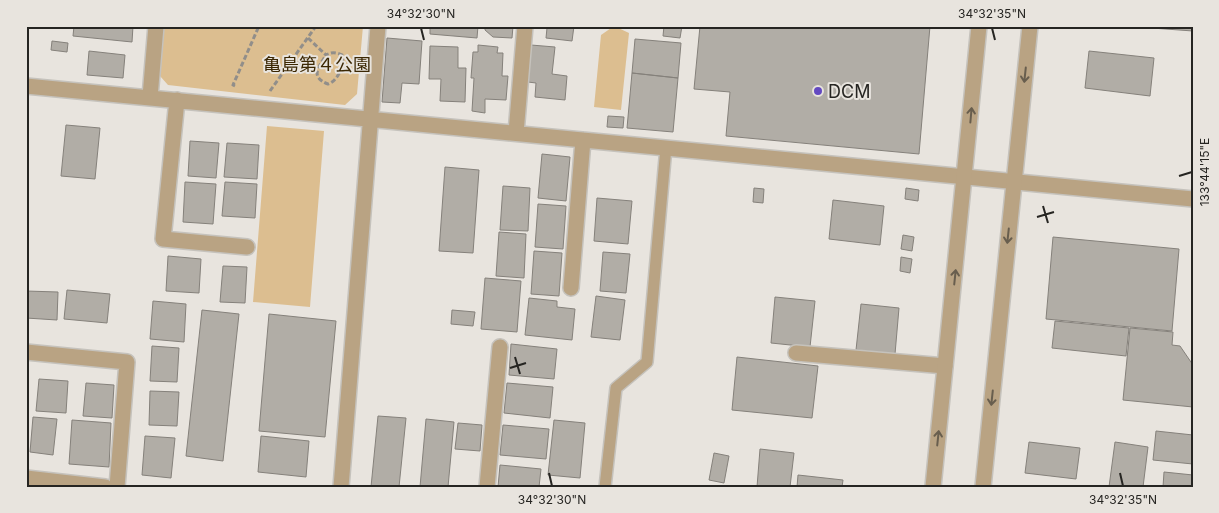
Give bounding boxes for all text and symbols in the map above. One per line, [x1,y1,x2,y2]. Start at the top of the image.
text: 34°32'30"N [387,6,455,21]
text: 34°32'35"N [958,6,1026,21]
park label: 亀島第４公園 [263,54,371,75]
one-way arrow [1020,66,1030,82]
place label: DCM [828,81,870,102]
marker: DCM [812,85,824,97]
one-way arrow [966,107,976,123]
text: 133°44'15"E [1197,138,1212,206]
one-way arrow [1004,228,1013,244]
one-way arrow [950,269,960,285]
one-way arrow [987,390,997,406]
one-way arrow [933,431,943,447]
text: 34°32'30"N [518,492,586,507]
text: 34°32'35"N [1089,492,1157,507]

